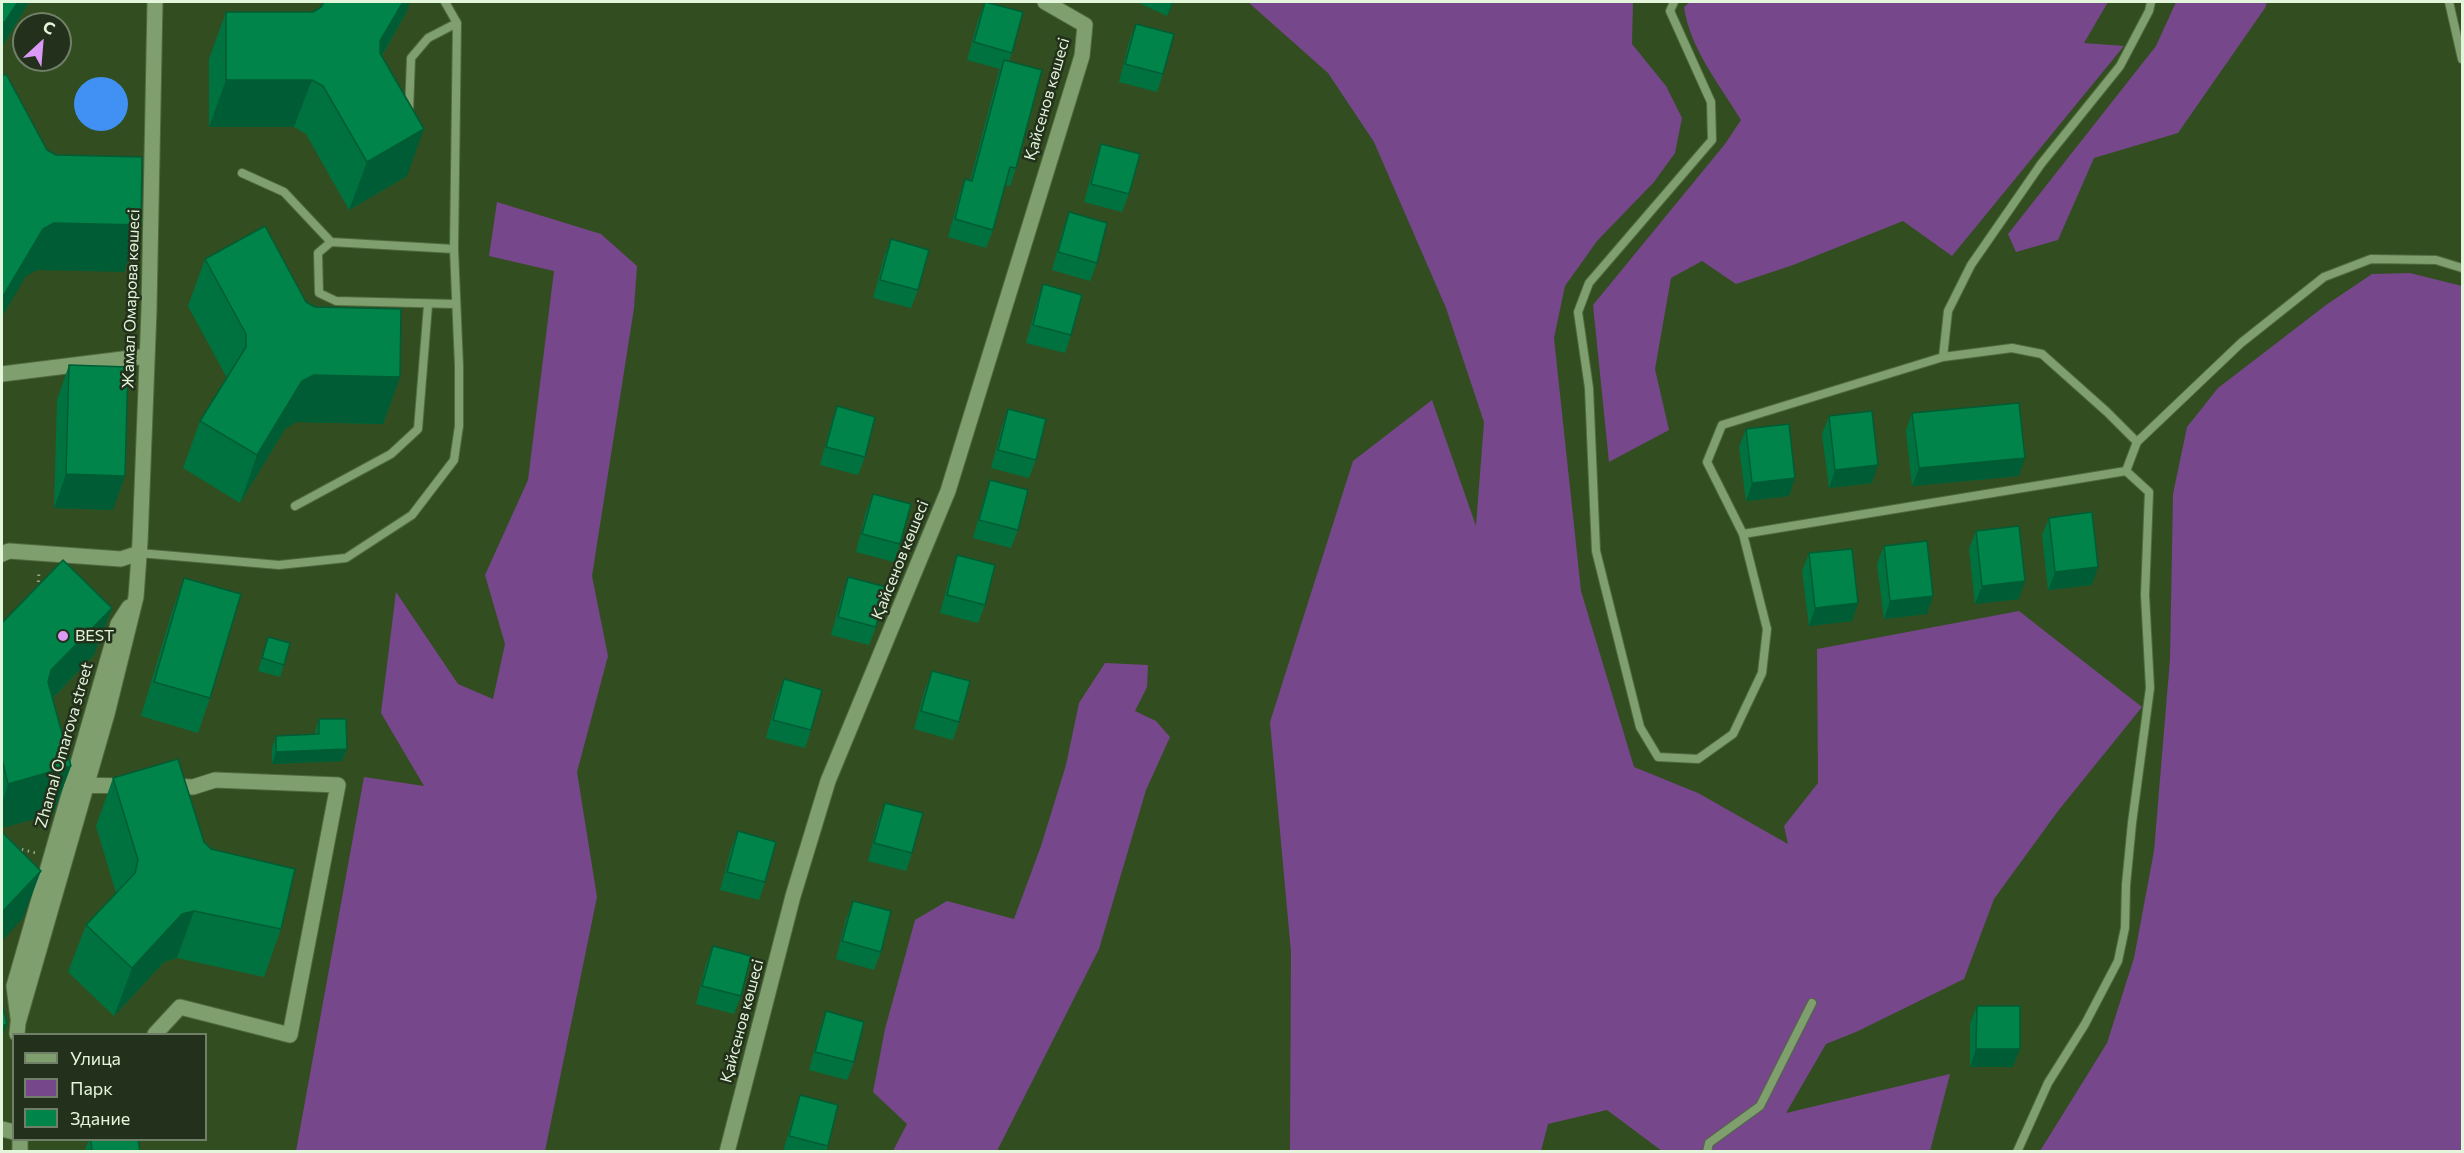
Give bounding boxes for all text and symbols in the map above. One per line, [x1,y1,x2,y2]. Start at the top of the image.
north arrow [12,12,72,72]
text: С [40,16,58,38]
street label: Қайсенов көшесі [1020,35,1074,163]
street label: Жамал Омарова көшесі [118,209,144,389]
street label: Қайсенов көшесі [867,498,933,622]
place label: BEST [75,626,114,646]
marker: BEST [56,629,70,643]
street label: Zhamal Omarova street [31,660,97,830]
street label: Қайсенов көшесі [716,957,768,1085]
legend [12,1033,207,1141]
text: Улица [70,1047,121,1069]
text: Парк [70,1077,113,1099]
text: Здание [70,1107,130,1129]

